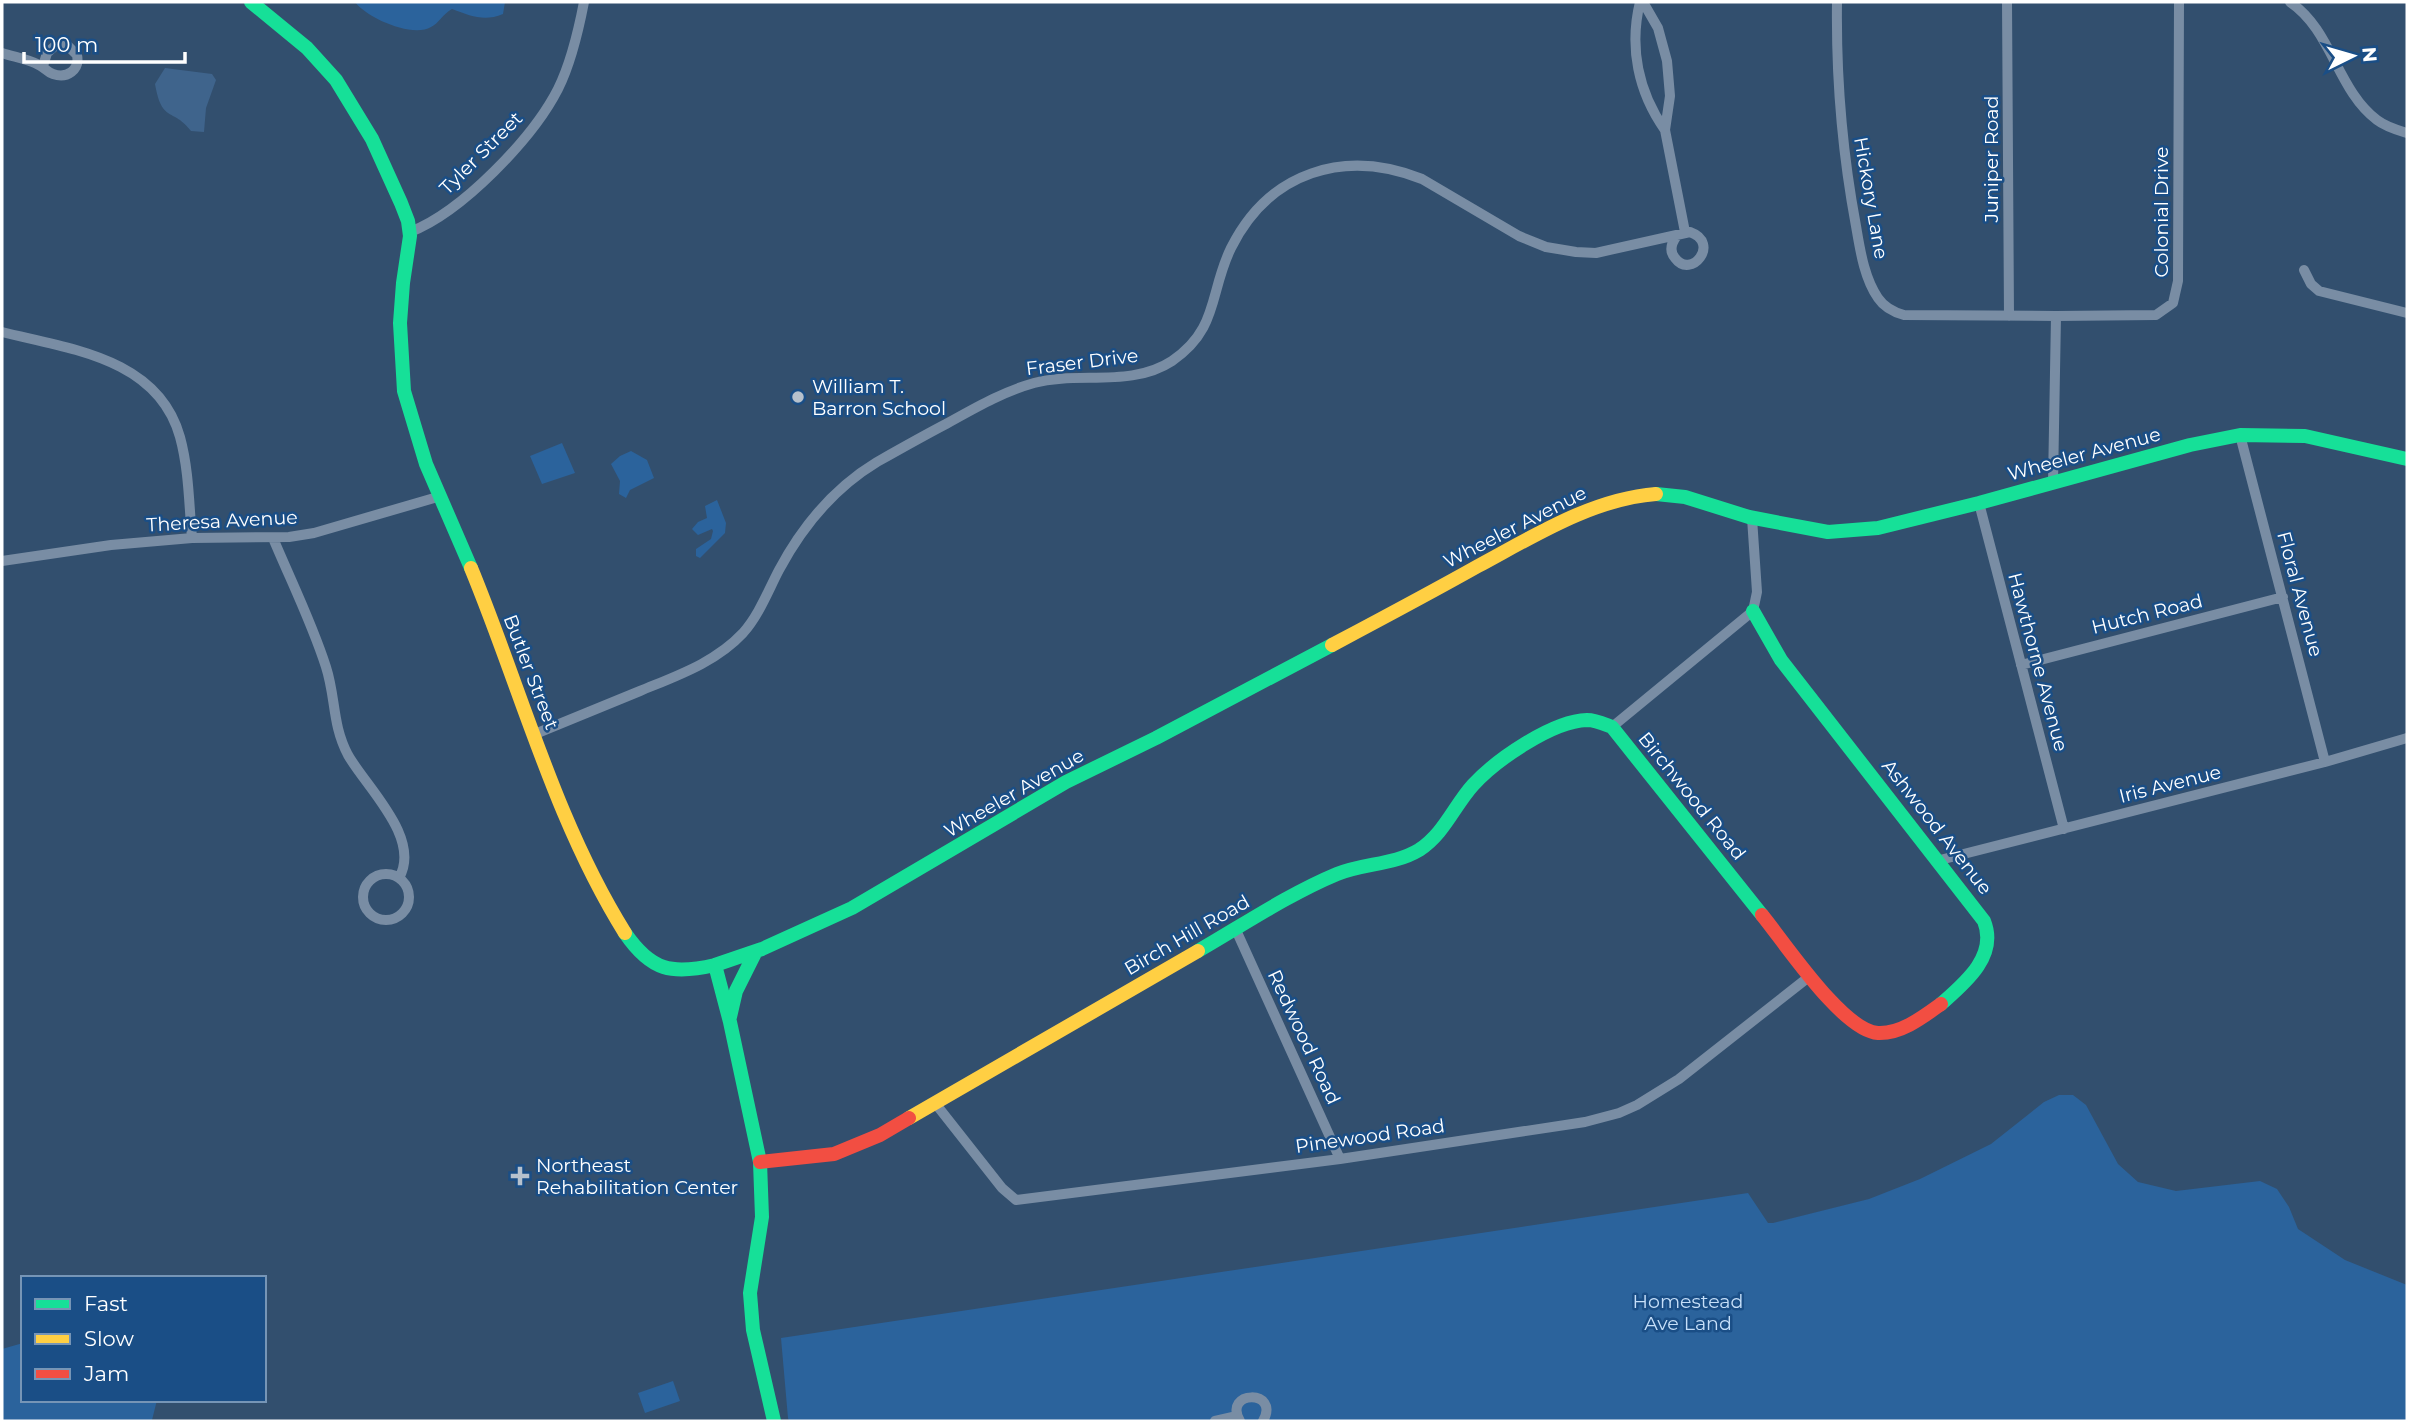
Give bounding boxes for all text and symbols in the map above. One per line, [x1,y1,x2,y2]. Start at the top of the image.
scale bar [24,21,186,65]
north arrow [2318,21,2388,91]
text: 100 m [35,32,98,57]
text: N [2357,46,2382,63]
street label: Juniper Road [1980,96,2003,223]
street label: Tyler Street [435,107,527,199]
street label: Hickory Lane [1849,135,1893,261]
street label: Colonial Drive [2150,147,2173,278]
street label: Fraser Drive [1025,344,1139,380]
place label: William T. Barron School [812,375,946,420]
marker: William T. Barron School [790,389,806,405]
street label: Wheeler Avenue [2005,423,2163,485]
street label: Wheeler Avenue [1440,481,1590,573]
street label: Theresa Avenue [146,506,298,536]
street label: Floral Avenue [2272,529,2328,659]
street label: Hawthorne Avenue [2003,570,2073,754]
street label: Hutch Road [2089,589,2205,639]
street label: Butler Street [499,611,564,733]
street label: Birchwood Road [1633,727,1751,865]
street label: Wheeler Avenue [940,744,1088,842]
street label: Ashwood Avenue [1877,755,1997,899]
street label: Iris Avenue [2117,760,2223,808]
street label: Birch Hill Road [1120,890,1254,980]
street label: Redwood Road [1263,966,1345,1108]
street label: Pinewood Road [1294,1114,1446,1158]
place label: Northeast Rehabilitation Center [536,1154,738,1199]
marker: Northeast Rehabilitation Center [510,1166,530,1186]
legend [21,1276,266,1402]
park label: Homestead Ave Land [1633,1290,1743,1335]
text: Fast [84,1291,128,1316]
text: Slow [84,1326,134,1351]
text: Jam [83,1361,129,1386]

